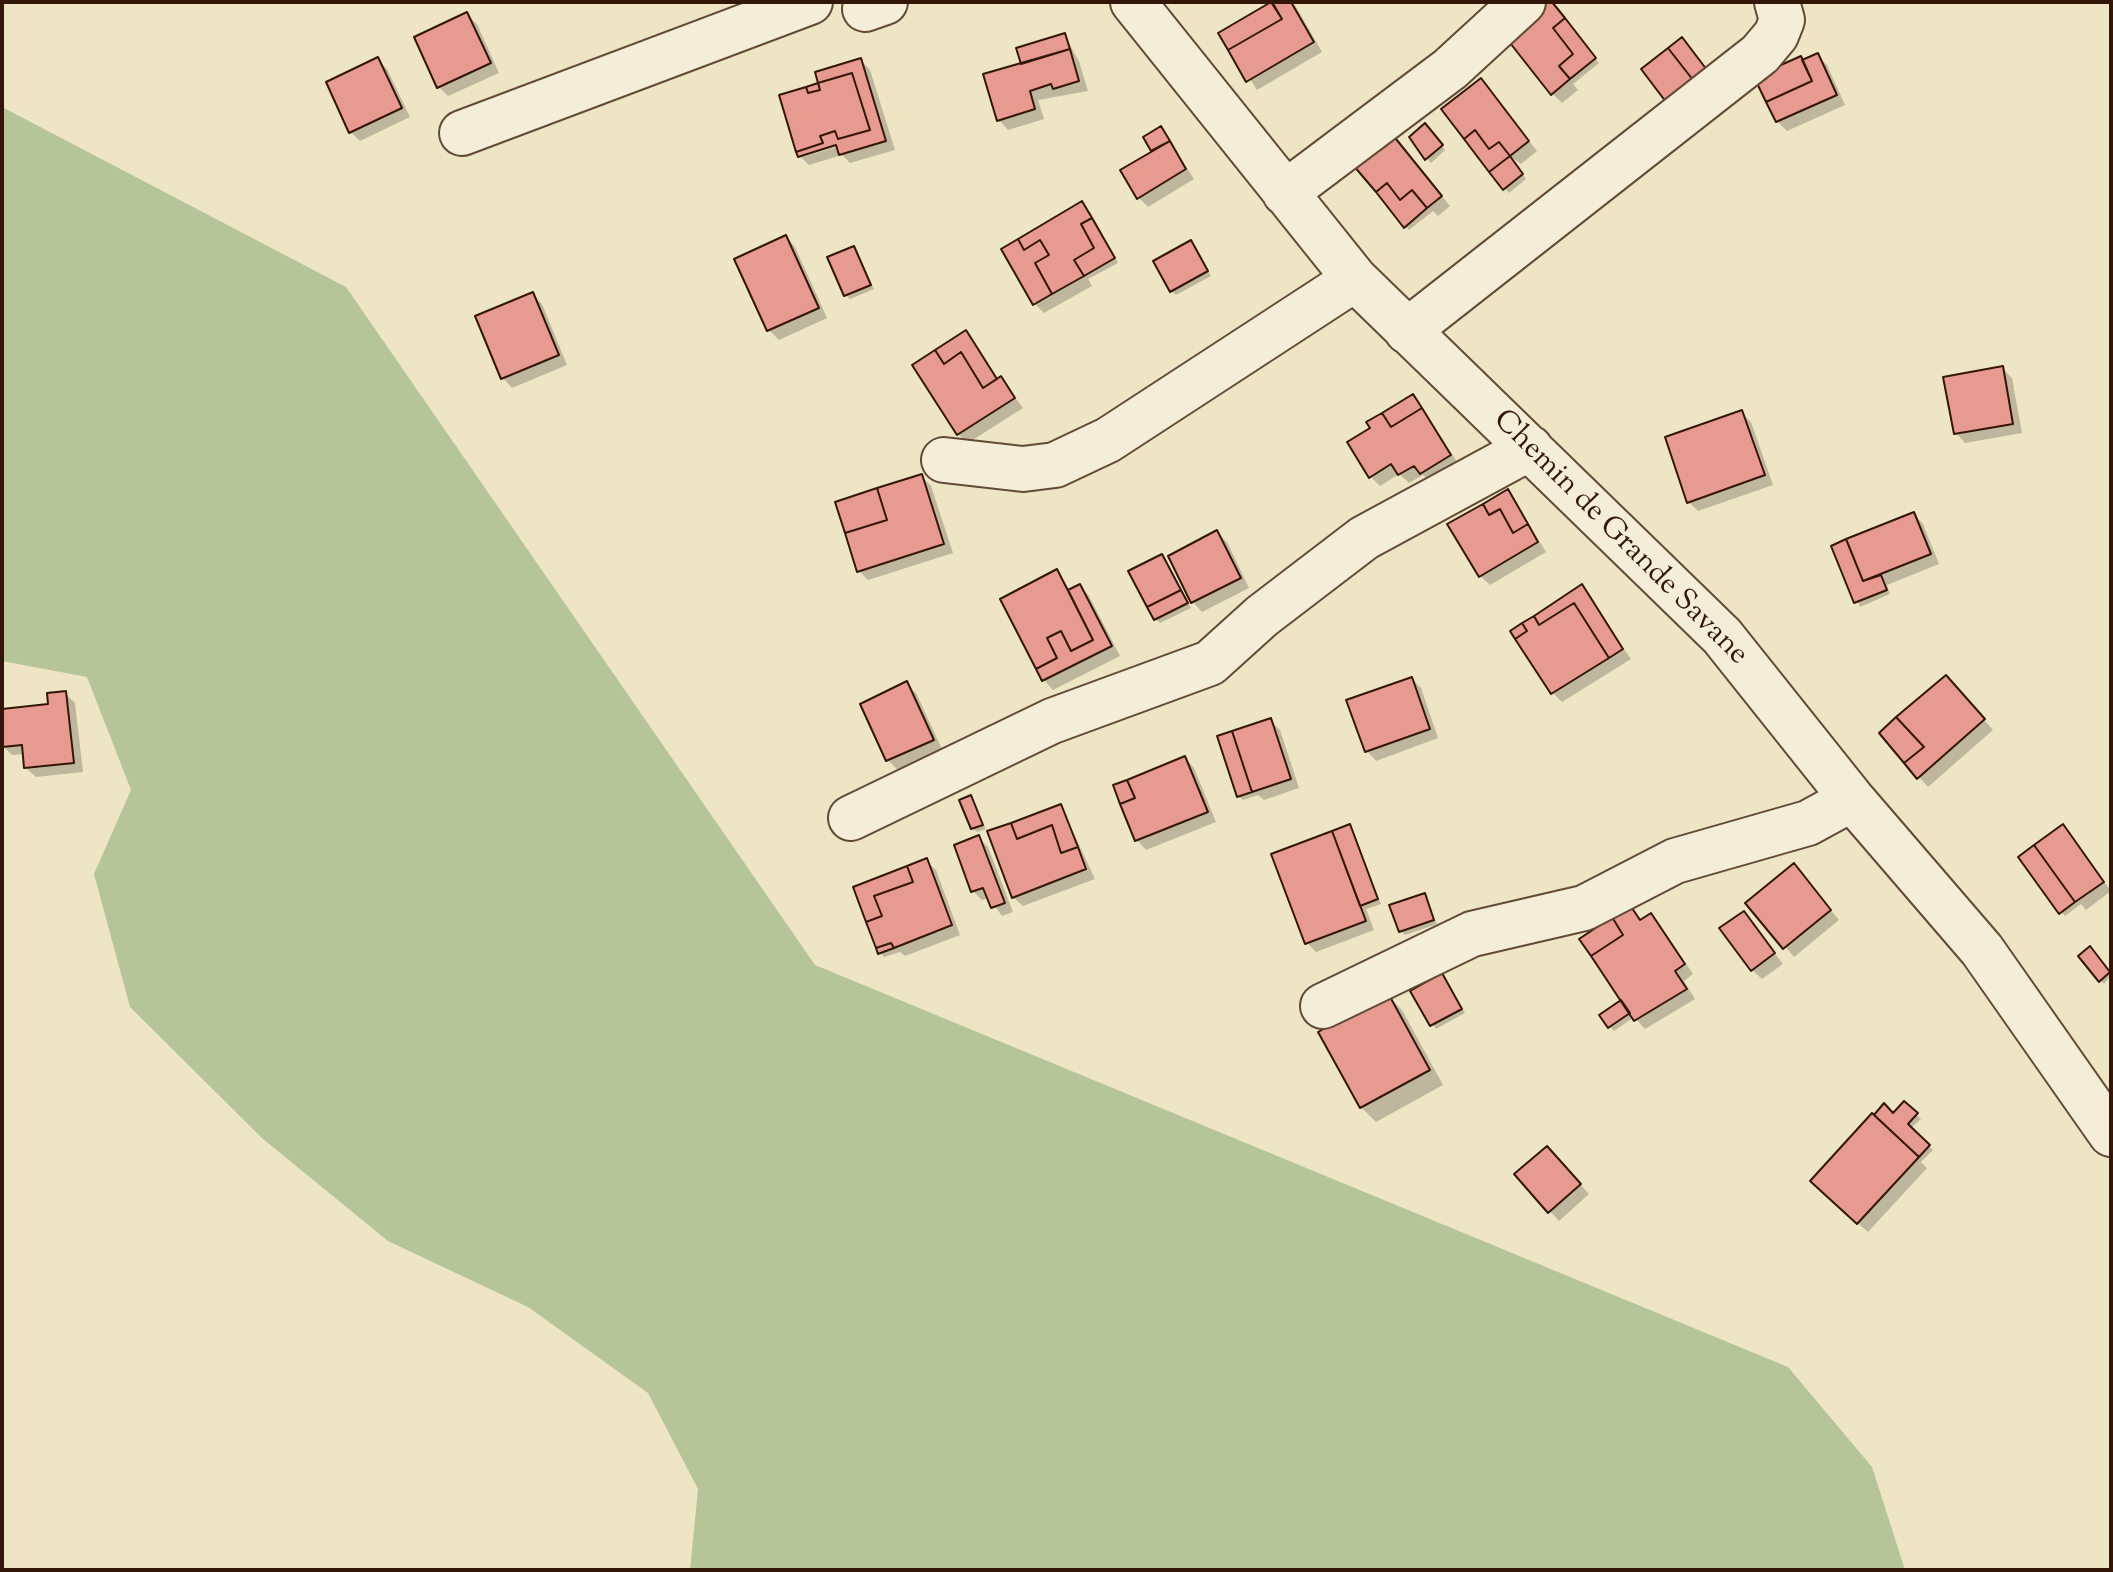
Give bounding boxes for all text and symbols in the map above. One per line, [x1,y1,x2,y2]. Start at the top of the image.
street label: Chemin de Grande Savane [1484,404,1754,674]

